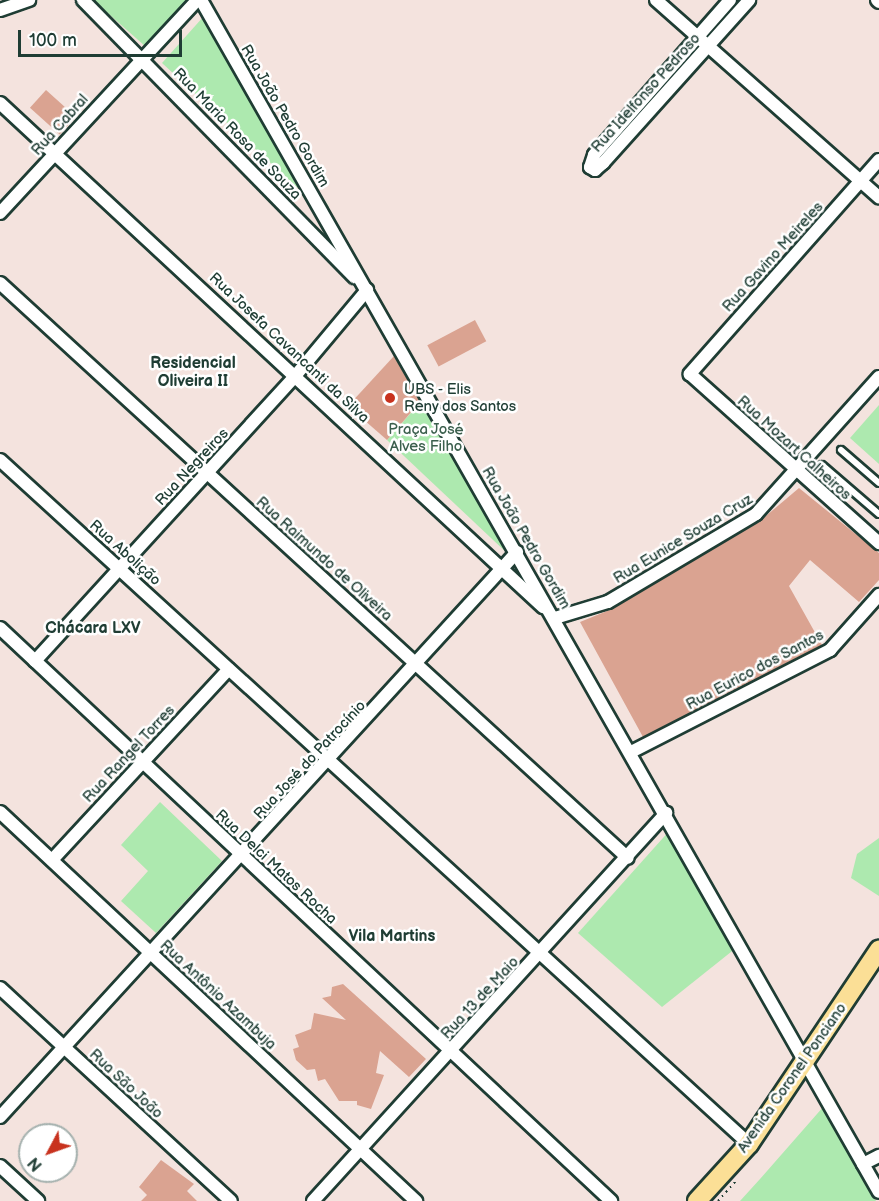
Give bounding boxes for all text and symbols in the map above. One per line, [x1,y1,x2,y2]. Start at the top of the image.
scale bar [21,18,184,56]
text: 100 m [29,30,77,51]
street label: Rua Idelfonso Pedroso [588,30,704,156]
street label: Rua João Pedro Gordim [237,41,333,191]
street label: Rua Maria Rosa de Souza [169,64,305,204]
street label: Rua Cabral [28,91,92,159]
street label: Rua Gavino Meireles [719,198,827,316]
street label: Rua Josefa Cavancanti da Silva [205,269,373,427]
district label: Residencial Oliveira II [150,354,236,392]
place label: UBS - Elis Reny dos Santos [404,380,518,415]
marker: UBS - Elis Reny dos Santos [381,389,399,407]
street label: Rua Mozart Calheiros [733,392,855,504]
park label: Praça José Alves Filho [388,420,464,455]
street label: Rua Negreiros [152,425,232,509]
street label: Rua João Pedro Gordim [478,463,574,613]
street label: Rua Eunice Souza Cruz [610,490,756,588]
street label: Rua Raimundo de Oliveira [252,493,396,625]
street label: Rua Abolição [86,516,164,590]
district label: Chácara LXV [45,619,141,639]
street label: Rua Eurico dos Santos [683,626,827,714]
street label: Rua José do Patrocínio [250,696,370,824]
street label: Rua Rangel Torres [79,701,179,807]
street label: Rua Delci Matos Rocha [212,806,340,928]
district label: Vila Martins [349,927,435,947]
street label: Rua Antônio Azambuja [156,937,280,1053]
street label: Rua 13 de Maio [437,953,523,1043]
street label: Avenida Coronel Ponciano [734,1000,850,1156]
street label: Rua São João [85,1045,167,1123]
north arrow [18,1123,78,1183]
text: N [24,1153,47,1175]

